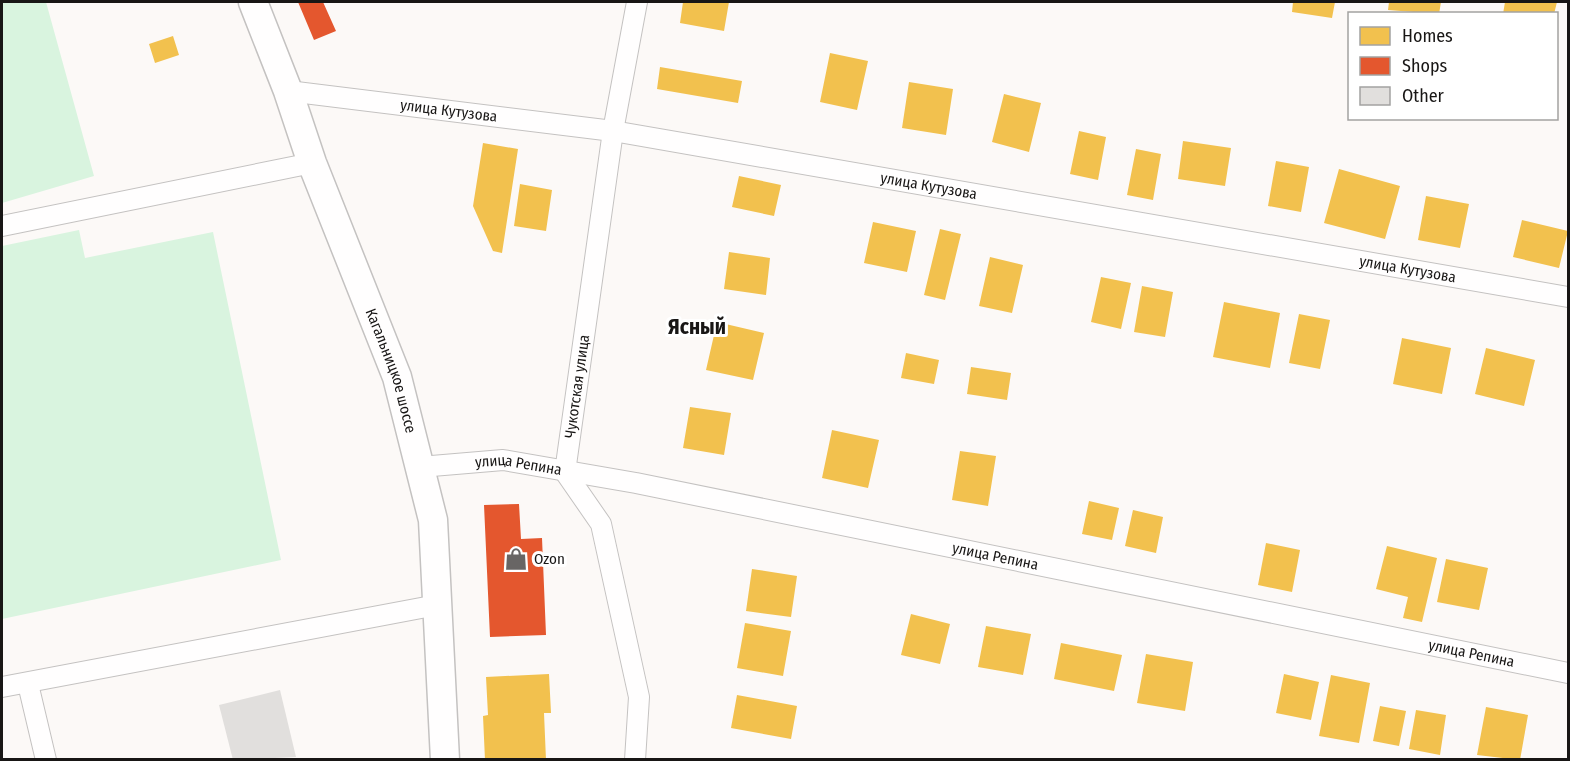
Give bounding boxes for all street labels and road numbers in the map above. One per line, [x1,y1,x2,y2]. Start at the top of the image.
street label: улица Кутузова [399,96,498,126]
street label: улица Кутузова [879,169,978,203]
street label: улица Кутузова [1358,252,1457,286]
street label: Кагальницкое шоссе [362,306,420,435]
street label: Чукотская улица [561,333,593,439]
street label: улица Репина [474,451,563,479]
street label: улица Репина [951,539,1040,574]
street label: улица Репина [1427,636,1516,671]

